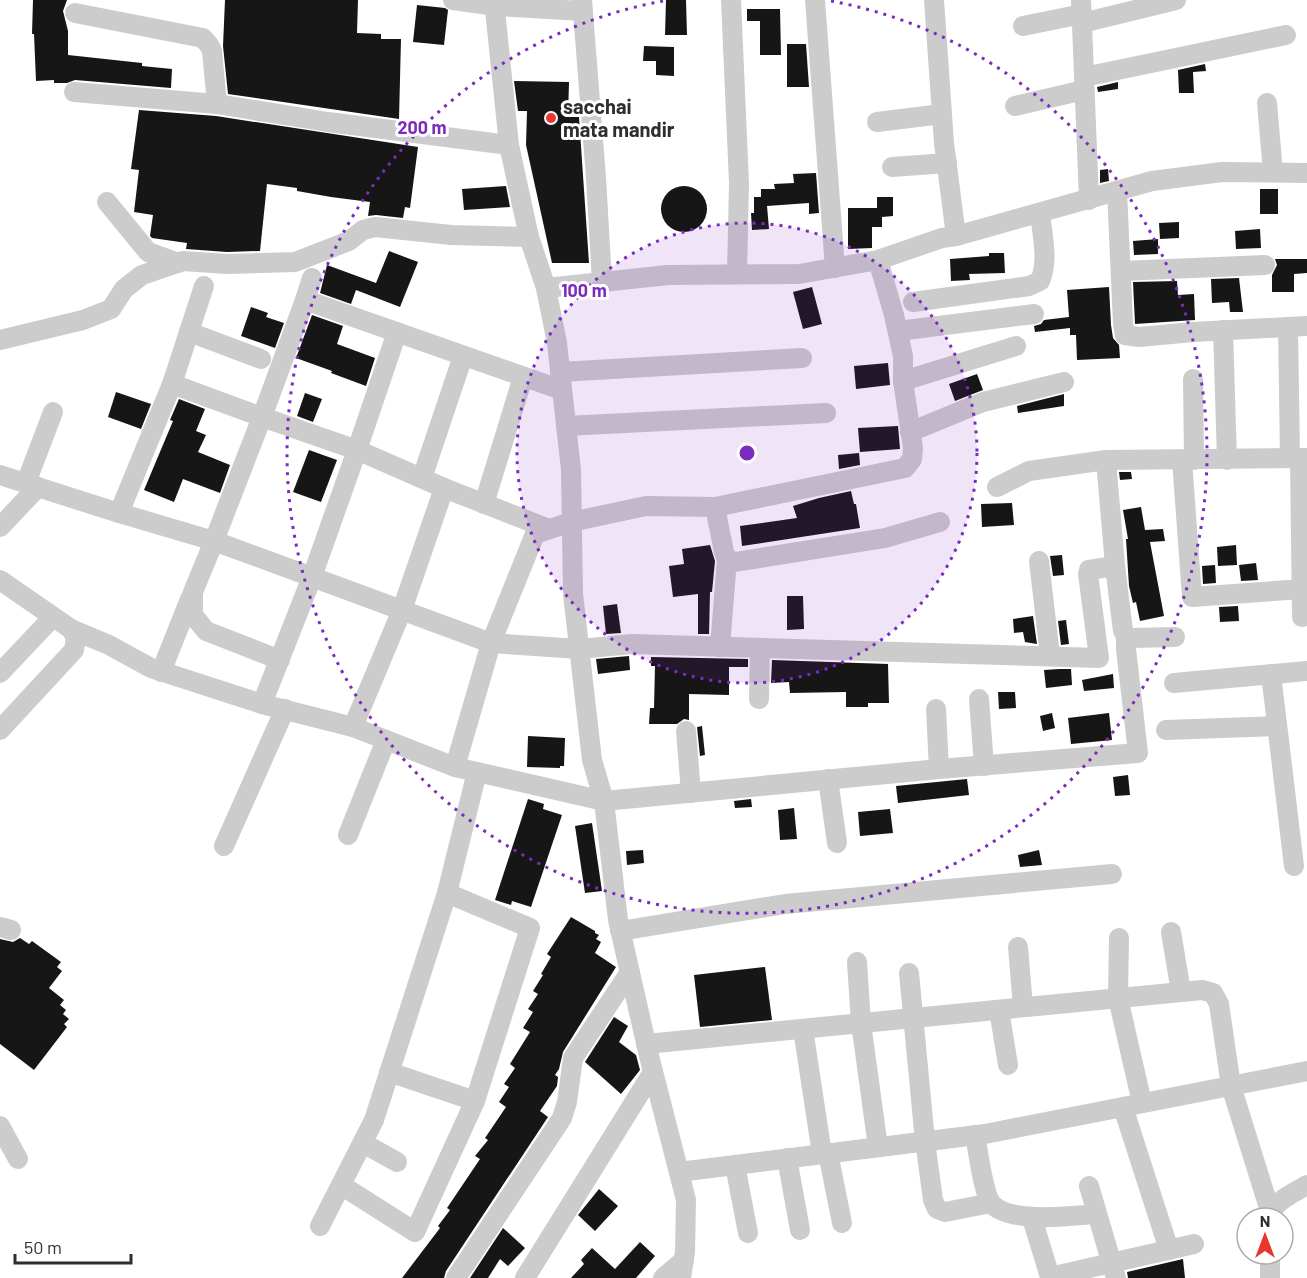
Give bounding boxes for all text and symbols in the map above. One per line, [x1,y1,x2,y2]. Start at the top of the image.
place label: sacchai mata mandir [563,94,675,141]
marker: sacchai mata mandir [544,111,558,125]
text: 200 m [397,116,447,138]
text: 100 m [561,279,607,301]
centre of rings [737,443,757,463]
north arrow [1235,1206,1295,1266]
text: N [1260,1211,1270,1230]
scale bar [15,1227,130,1265]
text: 50 m [24,1236,62,1258]

